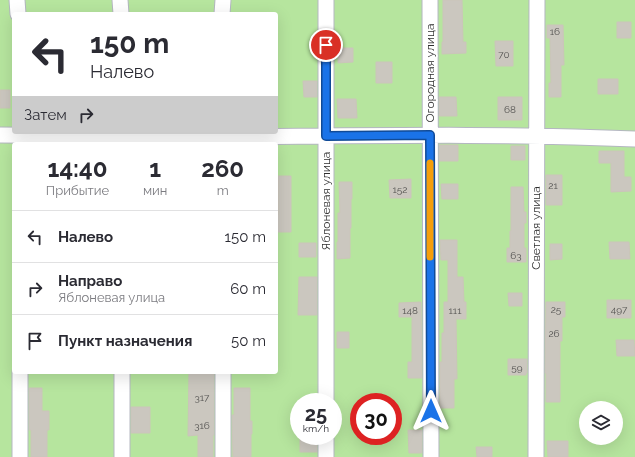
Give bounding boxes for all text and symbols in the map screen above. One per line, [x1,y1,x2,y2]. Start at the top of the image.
street label: Огородная улица [423,24,437,122]
house number: 16 [550,26,560,37]
text: 150 m [90,27,169,60]
icon: left [24,28,76,80]
pin [309,28,343,62]
icon: arrive [315,34,337,56]
house number: 70 [498,49,510,60]
text: Налево [90,61,154,82]
icon: right [75,104,97,126]
house number: 68 [504,104,516,115]
text: Затем [24,106,67,124]
street label: Яблоневая улица [319,152,333,250]
text: 14:40 [48,154,107,183]
text: 1 [149,154,161,183]
text: 260 [201,154,244,183]
house number: 21 [548,180,558,191]
text: Прибытие [46,183,109,198]
text: мин [143,183,167,198]
text: m [217,183,229,198]
house number: 152 [393,184,407,195]
street label: Светлая улица [529,186,543,270]
icon: left [24,226,46,248]
text: Налево [58,228,113,246]
text: 150 m [225,228,266,246]
house number: 63 [510,250,522,261]
text: Направо [58,272,122,290]
icon: right [24,278,46,300]
text: 60 m [230,280,266,298]
text: Яблоневая улица [58,290,165,305]
house number: 25 [551,304,562,315]
house number: 497 [611,304,628,315]
house number: 148 [402,305,418,316]
house number: 111 [449,305,462,316]
house number: 26 [548,328,560,339]
icon: arrive [24,330,46,352]
text: Пункт назначения [58,332,192,350]
text: 50 m [231,332,266,350]
house number: 59 [511,362,523,373]
position arrow [410,390,452,432]
house number: 317 [195,392,210,403]
speed limit sign: 30 [350,393,402,445]
map controls [579,401,623,445]
button: layers [579,401,623,445]
text: 25 [305,402,327,426]
house number: 316 [194,420,210,431]
text: km/h [303,423,329,434]

